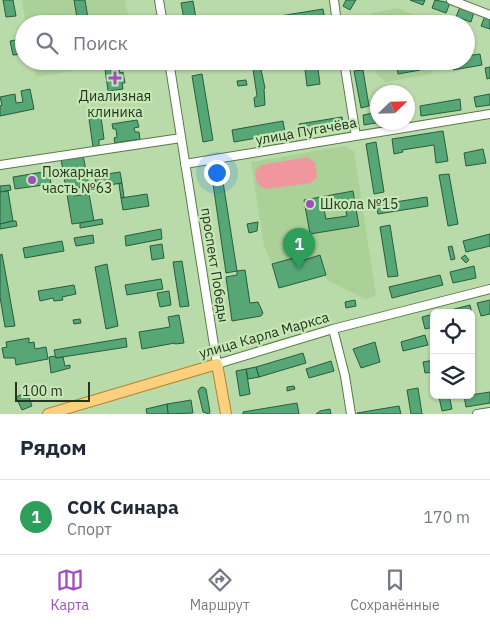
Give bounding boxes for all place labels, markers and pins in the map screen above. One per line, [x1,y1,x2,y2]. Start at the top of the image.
marker: Диализная клиника [108,71,122,85]
place label: Диализная клиника [79,87,151,121]
place label: Пожарная часть №63 [42,163,112,197]
marker: Пожарная часть №63 [26,174,38,186]
place label: Школа №15 [320,195,399,213]
marker: Школа №15 [304,198,316,210]
pin: 1 [283,228,315,269]

